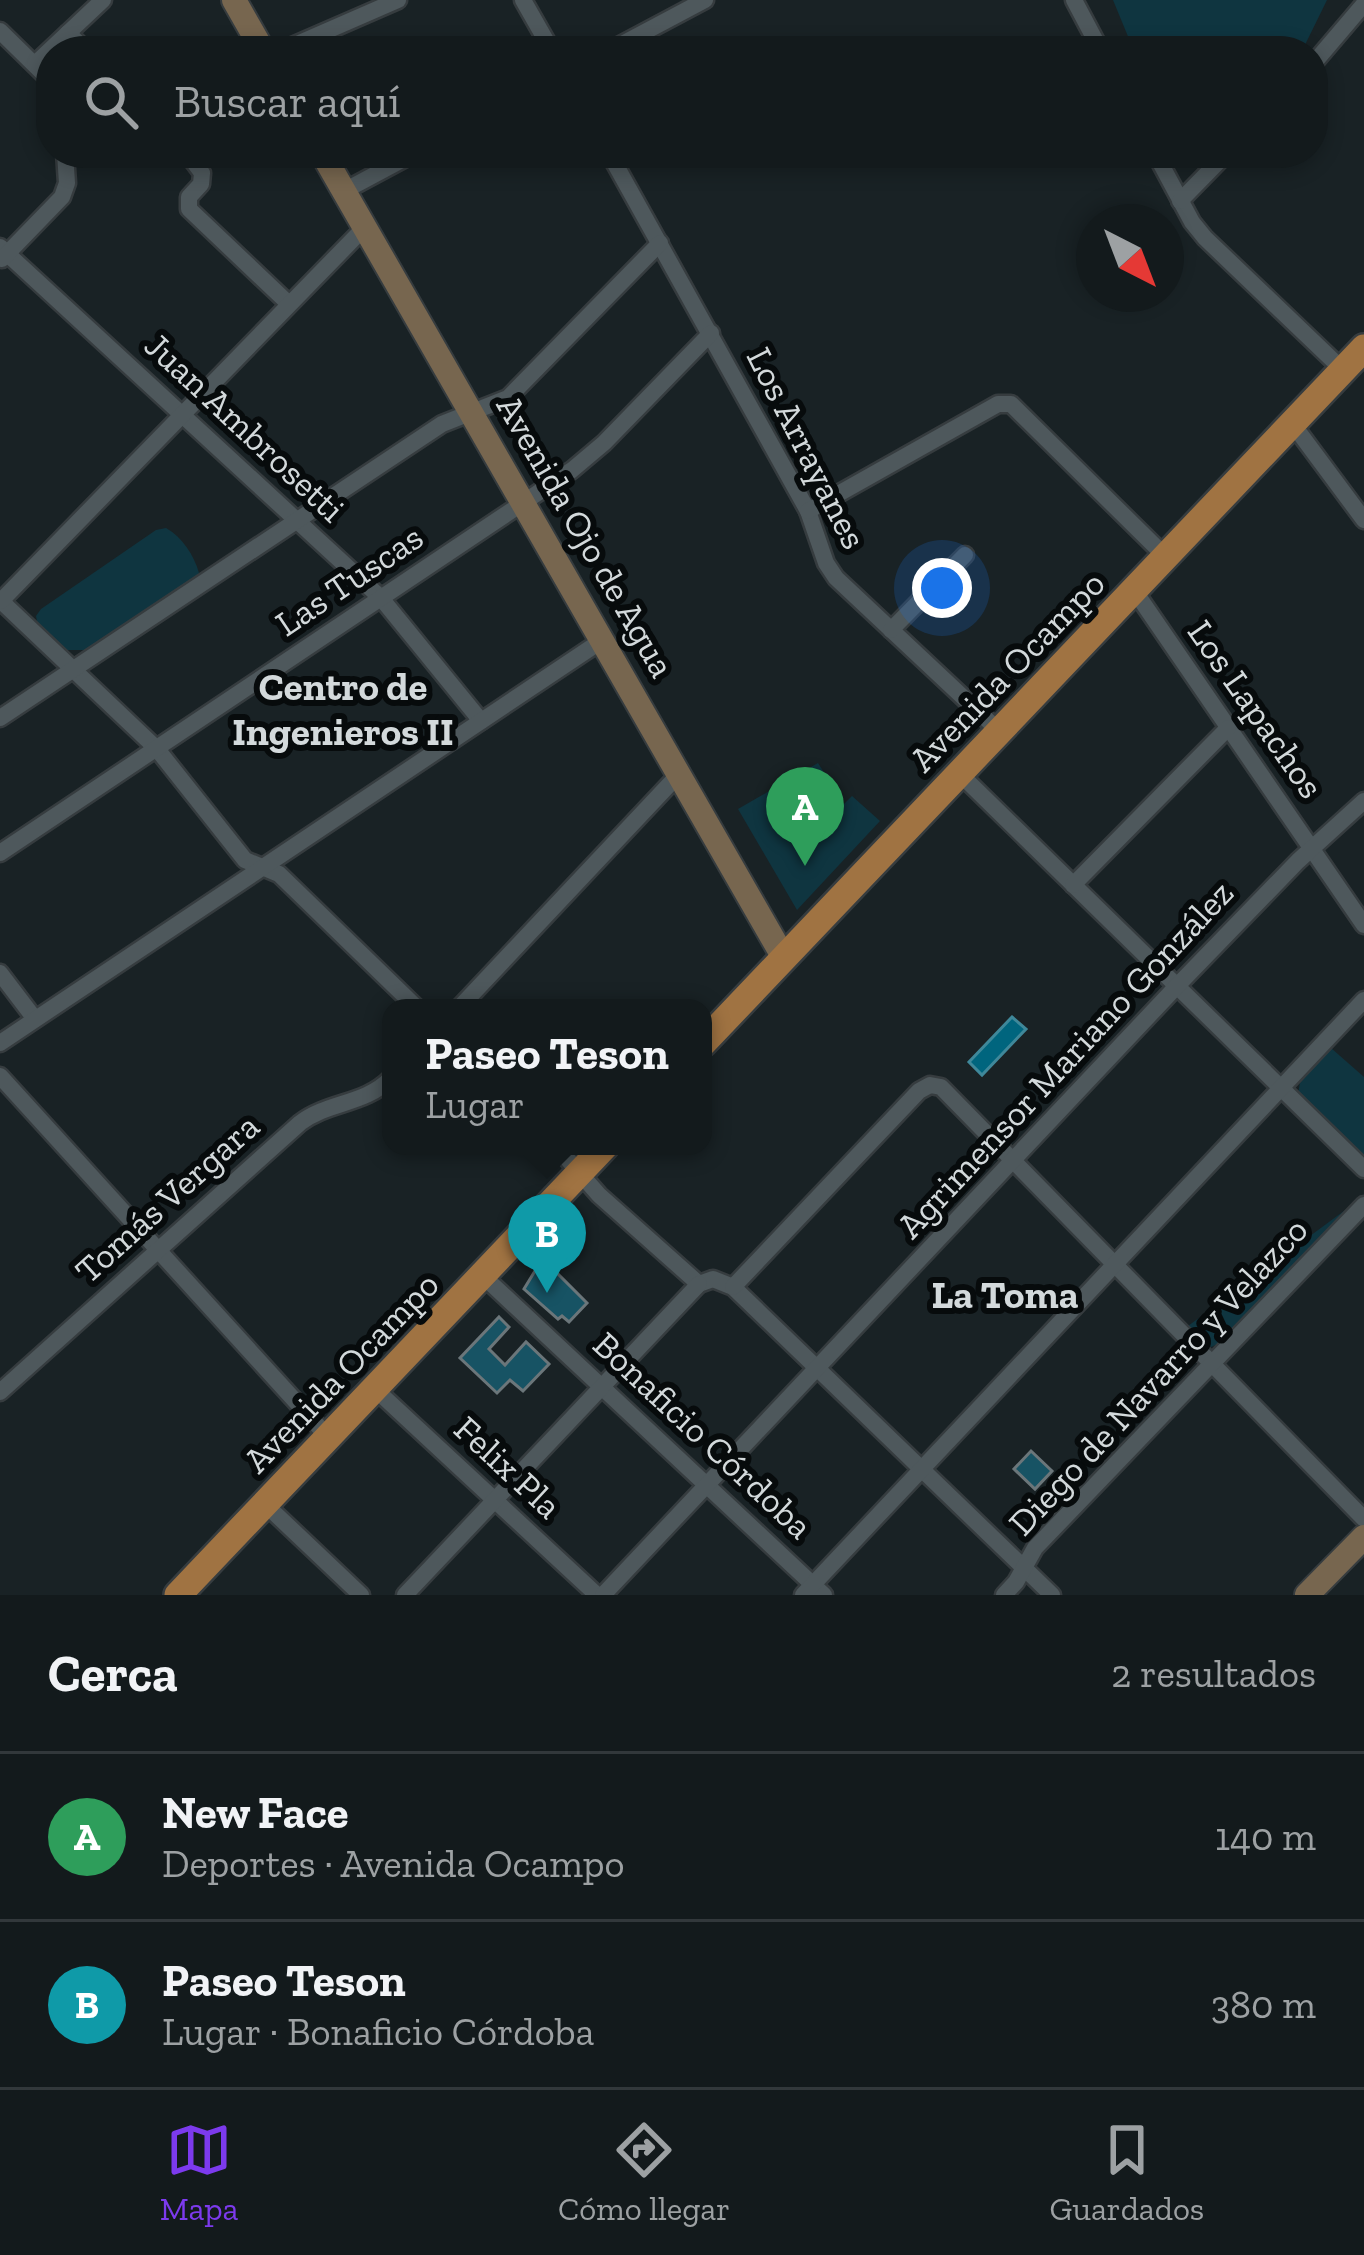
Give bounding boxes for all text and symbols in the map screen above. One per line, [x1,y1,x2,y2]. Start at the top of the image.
search box [36,36,1328,168]
icon: search [78,69,144,135]
text: Buscar aquí [174,75,401,129]
north arrow [1076,204,1184,312]
street label: Juan Ambrosetti [136,323,354,531]
street label: Los Arrayanes [738,340,876,556]
street label: Avenida Ojo de Agua [488,387,684,685]
street label: Las Tuscas [267,515,431,645]
your location [912,558,972,618]
street label: Avenida Ocampo [901,562,1113,780]
street label: Los Lapachos [1179,612,1333,806]
district label: Centro de Ingenieros II [232,663,454,755]
pin: A [766,767,844,866]
street label: Agrimensor Mariano González [888,871,1242,1247]
popup [382,999,712,1155]
text: Paseo Teson [425,1027,669,1081]
text: Lugar [425,1081,525,1128]
street label: Tomás Vergara [66,1104,268,1292]
pin: B [508,1194,586,1293]
street label: Diego de Navarro y Velazco [999,1208,1317,1544]
street label: Avenida Ocampo [235,1263,447,1481]
district label: La Toma [932,1271,1079,1318]
street label: Bonaficio Córdoba [585,1323,821,1547]
street label: Felix Pla [446,1407,570,1527]
text: Cerca [48,1643,178,1704]
text: 2 resultados [1111,1650,1316,1697]
text: New Face [162,1786,349,1840]
text: A [74,1813,100,1860]
text: 140 m [1215,1813,1316,1860]
text: Deportes · Avenida Ocampo [162,1840,624,1887]
text: Paseo Teson [162,1954,406,2008]
text: B [75,1981,99,2028]
text: 380 m [1211,1981,1316,2028]
text: Lugar · Bonaficio Córdoba [162,2008,594,2055]
tab: Mapa [160,2117,239,2228]
tab: Cómo llegar [558,2117,730,2228]
tab: Guardados [1050,2117,1204,2228]

